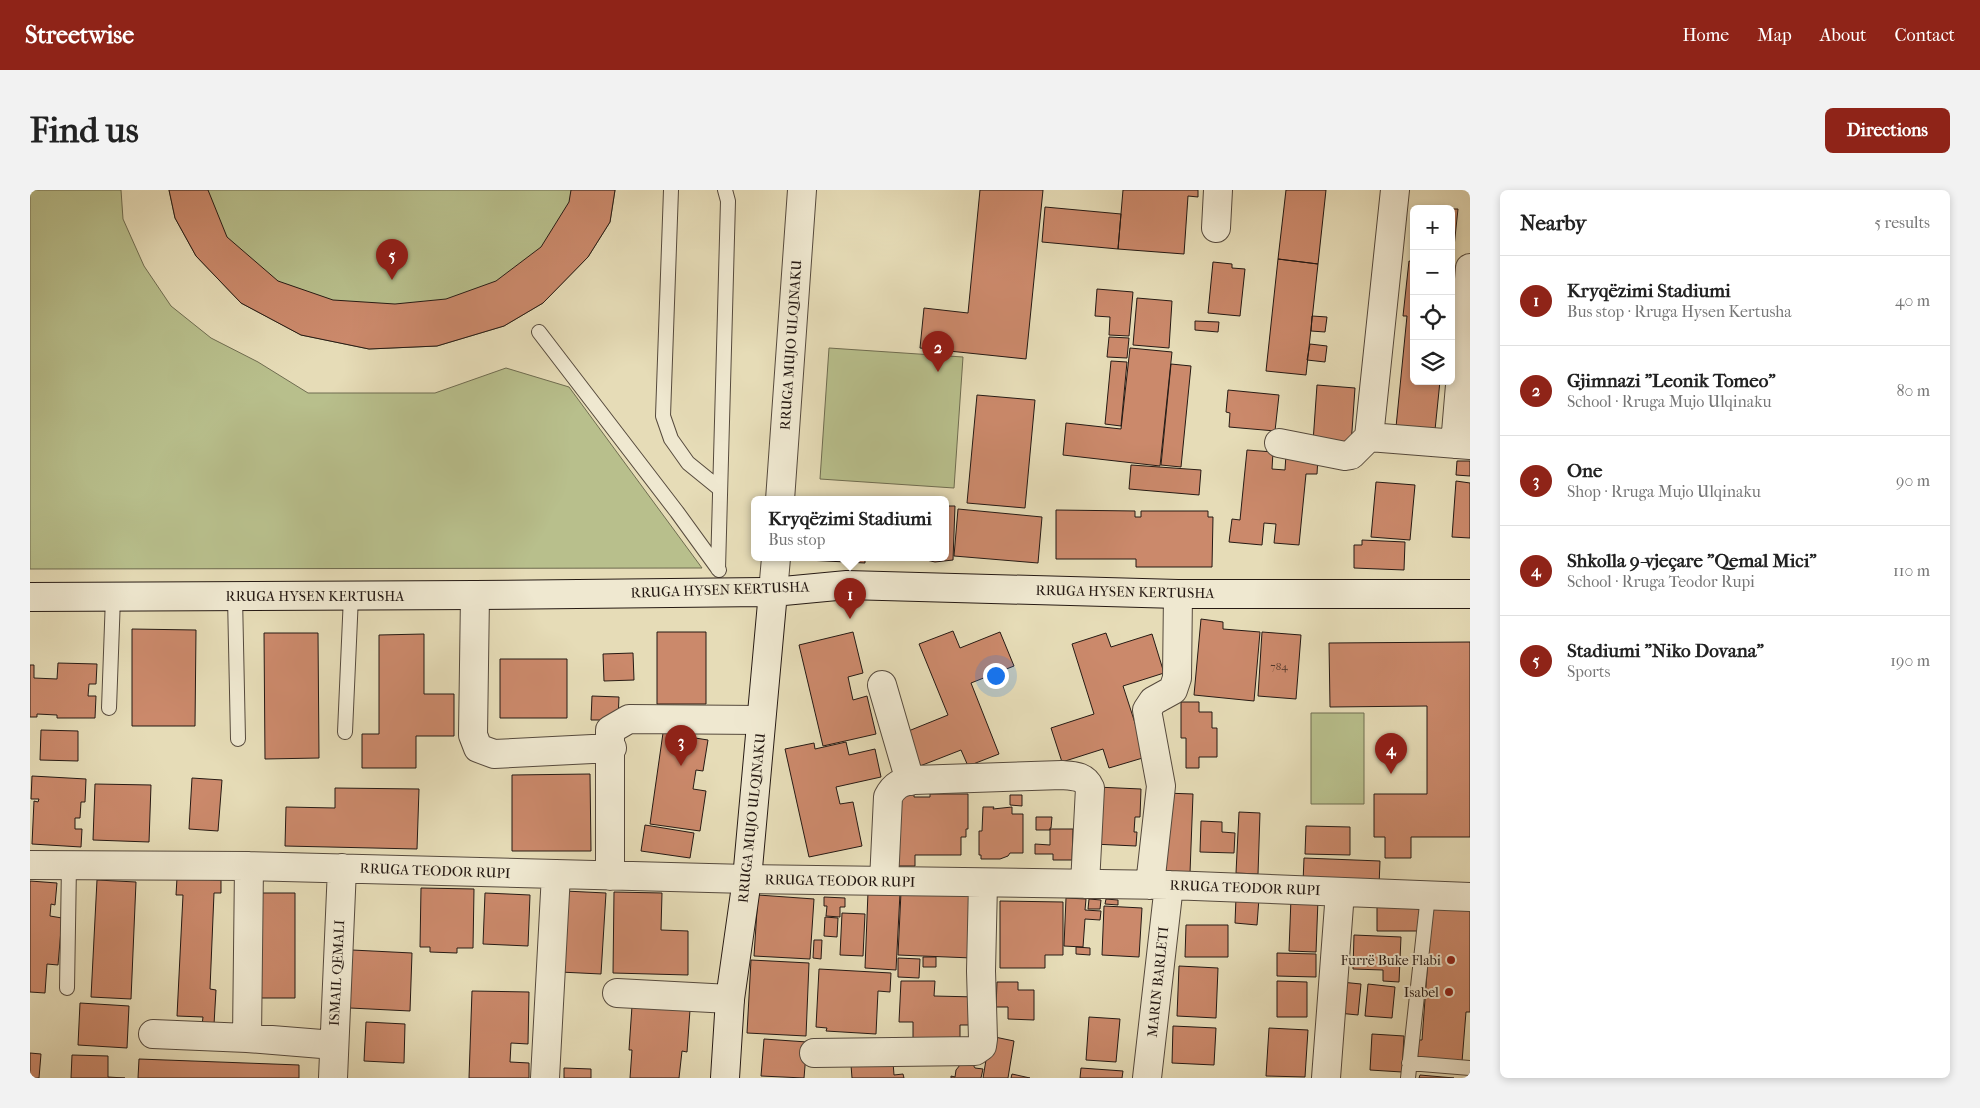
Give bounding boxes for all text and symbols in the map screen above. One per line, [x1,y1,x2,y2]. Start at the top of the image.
text: Streetwise [25,21,134,49]
text: Home [1682,25,1729,46]
text: Map [1757,25,1792,46]
text: About [1820,25,1866,46]
text: Contact [1894,25,1955,46]
button: Directions [1825,108,1950,153]
text: Find us [30,110,139,151]
map controls [1410,205,1455,385]
button: + [1410,205,1455,250]
text: Nearby [1520,211,1586,235]
text: 5 results [1874,213,1930,232]
pin: 5 [376,239,408,280]
button: − [1410,250,1455,295]
street label: RRUGA MUJO ULQINAKU [777,259,805,431]
text: Kryqëzimi Stadiumi [1567,280,1731,302]
text: 1 [1533,291,1539,310]
text: 40 m [1895,291,1930,310]
button: locate [1410,295,1455,340]
text: Bus stop · Rruga Hysen Kertusha [1567,302,1792,321]
pin: 2 [922,331,954,372]
button: layers [1410,340,1455,385]
text: Gjimnazi "Leonik Tomeo" [1567,370,1776,392]
text: 2 [1532,381,1540,400]
text: 80 m [1896,381,1930,400]
text: School · Rruga Mujo Ulqinaku [1567,392,1772,411]
text: One [1567,460,1602,482]
text: 3 [1533,471,1539,490]
text: 90 m [1896,471,1930,490]
text: Shop · Rruga Mujo Ulqinaku [1567,482,1761,501]
popup [751,496,949,561]
text: Kryqëzimi Stadiumi [768,508,932,530]
text: Bus stop [768,530,825,549]
text: Shkolla 9-vjeçare "Qemal Mici" [1567,550,1817,572]
text: 4 [1531,561,1541,580]
text: 110 m [1893,561,1930,580]
text: School · Rruga Teodor Rupi [1567,572,1755,591]
street label: RRUGA HYSEN KERTUSHA [630,578,811,602]
pin: 1 [834,578,866,619]
street label: RRUGA HYSEN KERTUSHA [1035,582,1215,602]
street label: RRUGA HYSEN KERTUSHA [226,588,405,605]
text: Stadiumi "Niko Dovana" [1567,640,1764,662]
text: 5 [1533,651,1539,670]
text: 190 m [1890,651,1930,670]
house number: 784 [1270,660,1288,673]
text: Sports [1567,662,1610,681]
your location [983,663,1009,689]
pin: 3 [665,725,697,766]
street label: RRUGA MUJO ULQINAKU [735,732,769,904]
pin: 4 [1375,733,1407,774]
street label: RRUGA TEODOR RUPI [359,860,511,882]
street label: RRUGA TEODOR RUPI [765,871,916,891]
street label: RRUGA TEODOR RUPI [1169,877,1321,899]
street label: ISMAIL QEMALI [326,919,348,1027]
street label: MARIN BARLETI [1144,925,1172,1038]
place label: Furrë Buke Flabi [1340,952,1441,969]
marker: Furrë Buke Flabi [1445,954,1457,966]
place label: Isabel [1404,984,1439,1001]
marker: Isabel [1443,986,1455,998]

